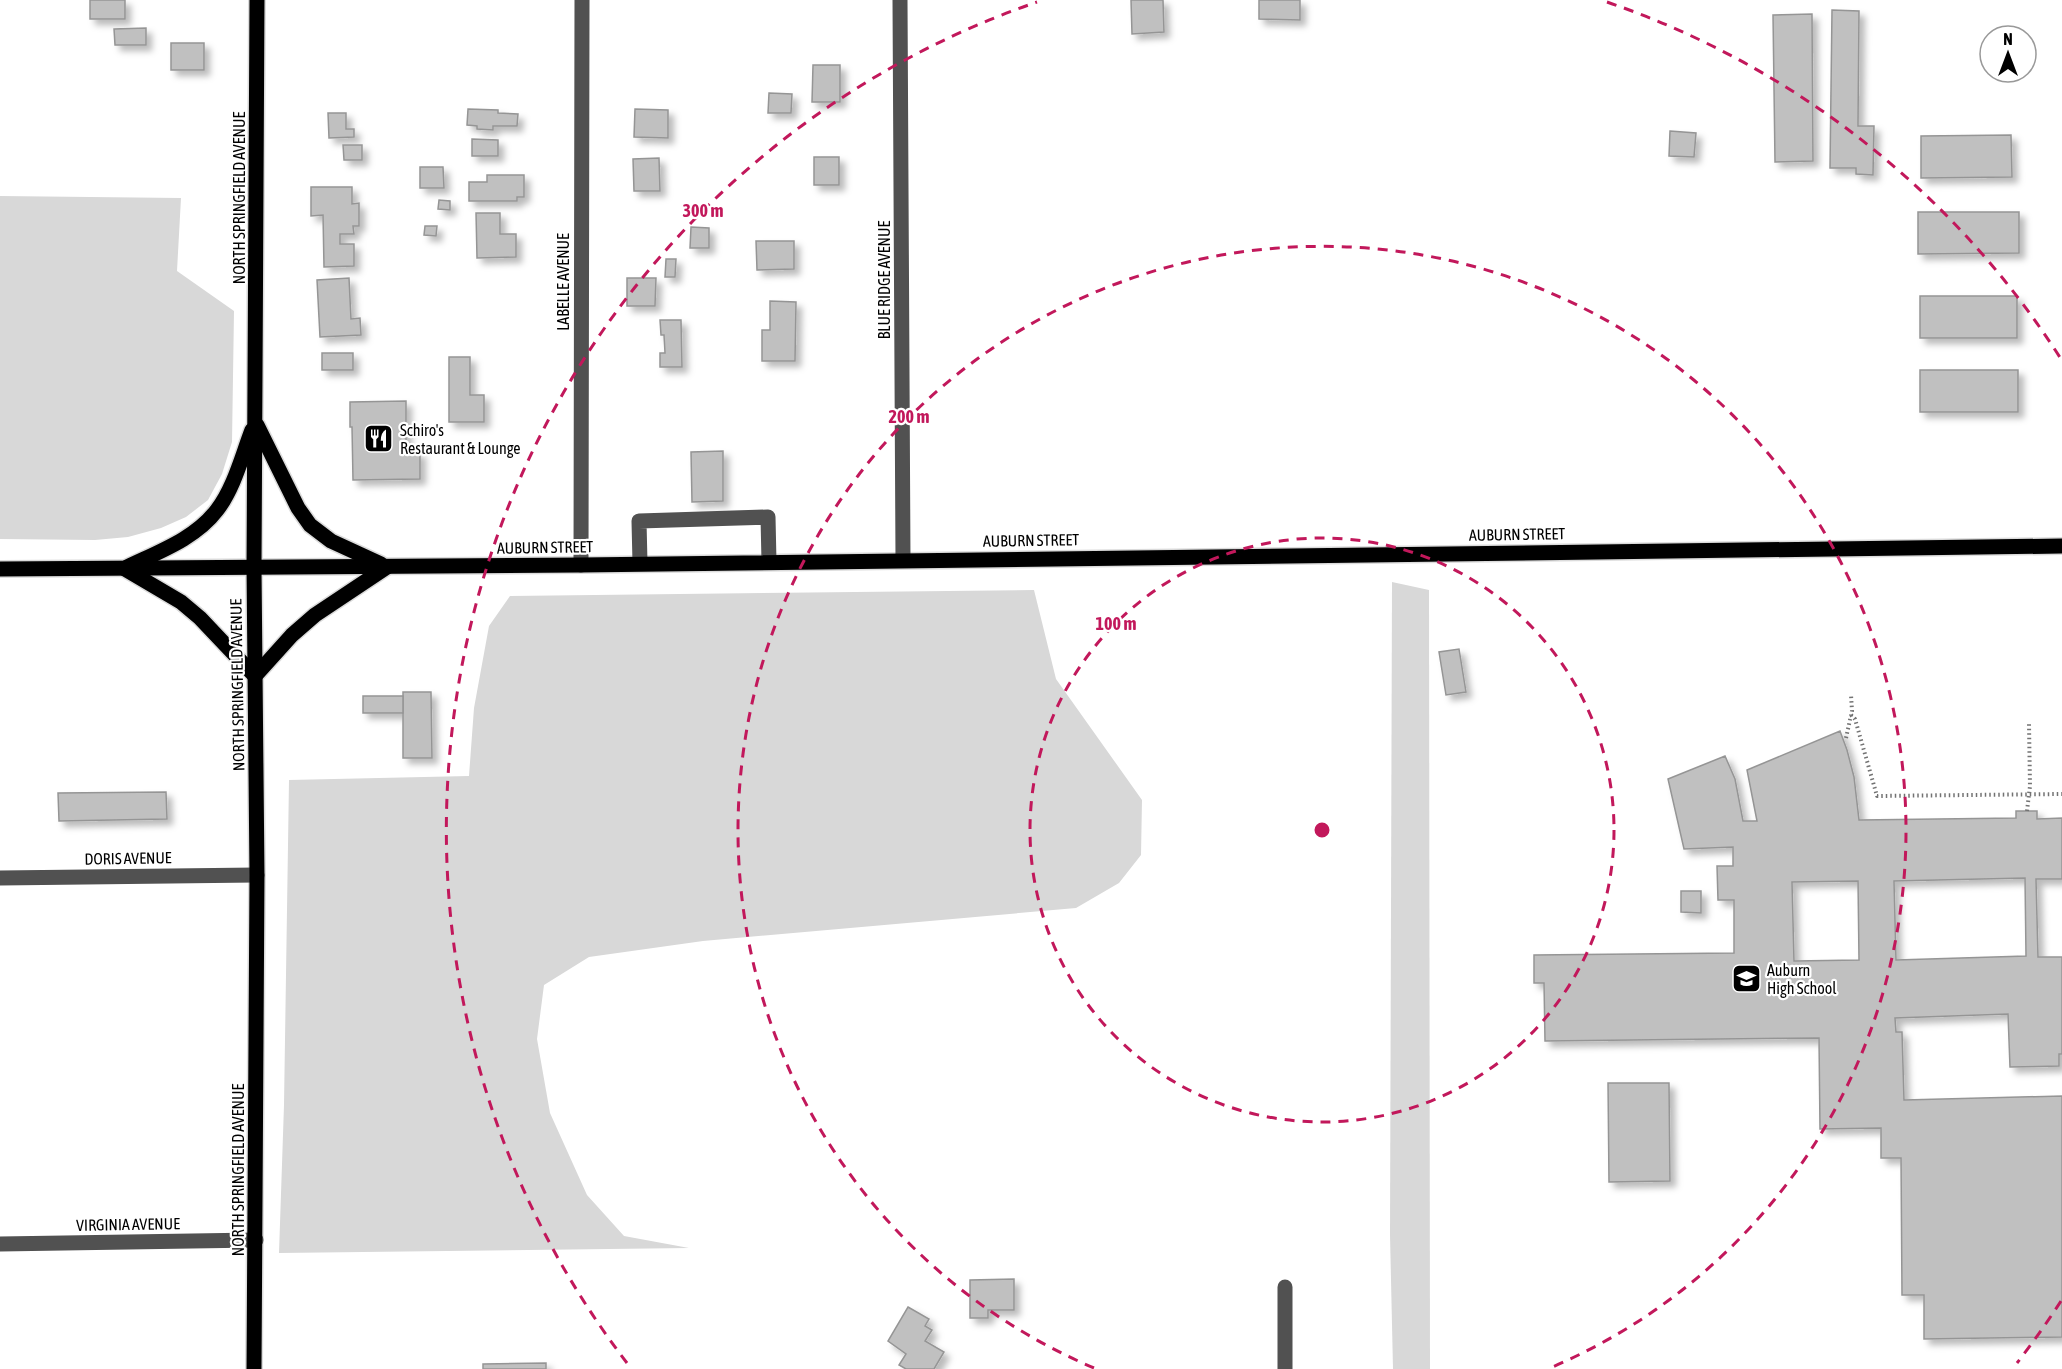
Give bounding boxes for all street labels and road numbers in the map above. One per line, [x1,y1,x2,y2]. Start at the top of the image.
street label: NORTH SPRINGFIELD AVENUE [230,112,248,284]
street label: BLUE RIDGE AVENUE [875,221,893,339]
street label: LABELLE AVENUE [554,233,572,331]
street label: AUBURN STREET [1469,524,1565,544]
street label: AUBURN STREET [983,530,1079,550]
street label: AUBURN STREET [497,537,593,557]
street label: NORTH SPRINGFIELD AVENUE [226,598,248,771]
street label: DORIS AVENUE [84,848,172,868]
street label: NORTH SPRINGFIELD AVENUE [229,1084,247,1256]
street label: VIRGINIA AVENUE [76,1214,180,1234]

